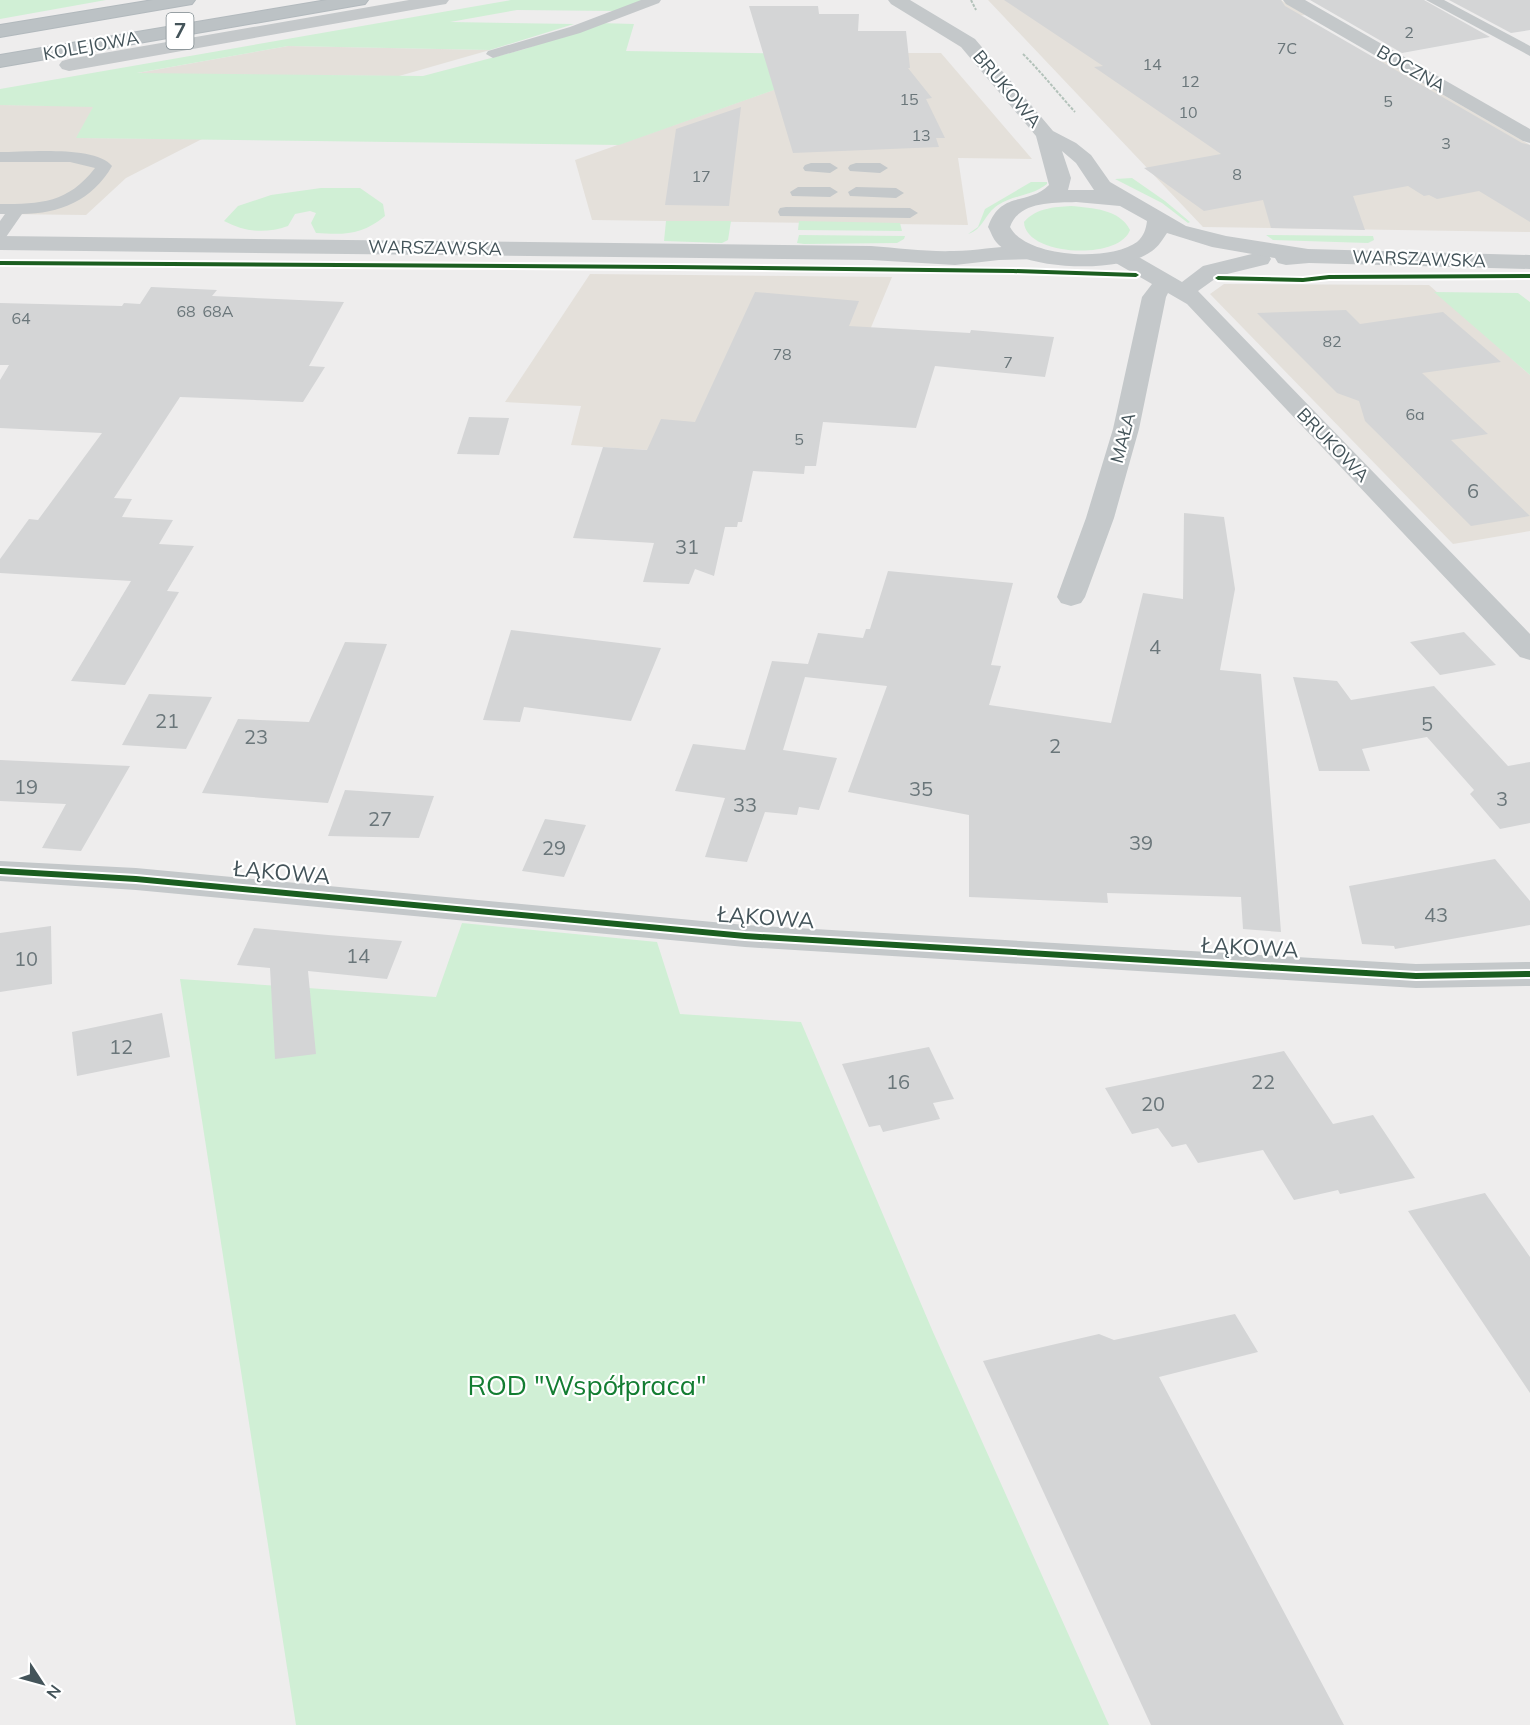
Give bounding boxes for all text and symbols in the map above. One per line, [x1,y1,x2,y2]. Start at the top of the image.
road number: 7 [166,13,194,49]
house number: 2 [1404,22,1414,42]
street label: KOLEJOWA [41,26,141,65]
house number: 7C [1277,38,1297,58]
street label: BOCZNA [1373,40,1450,97]
street label: BRUKOWA [968,45,1047,132]
house number: 14 [1142,54,1162,74]
house number: 12 [1180,71,1200,91]
house number: 15 [899,89,919,109]
house number: 5 [1383,91,1393,111]
house number: 10 [1178,102,1198,122]
house number: 13 [911,125,931,145]
house number: 3 [1441,133,1451,153]
house number: 8 [1232,164,1242,184]
house number: 17 [691,166,711,186]
street label: WARSZAWSKA [368,235,502,260]
street label: WARSZAWSKA [1352,245,1486,272]
house number: 68 [176,301,196,321]
house number: 68A [203,301,234,321]
house number: 64 [11,308,31,328]
house number: 82 [1322,331,1342,351]
house number: 78 [772,344,792,364]
house number: 7 [1003,352,1013,372]
street label: BRUKOWA [1292,403,1374,487]
house number: 6a [1405,404,1425,424]
street label: MAŁA [1105,410,1140,466]
house number: 5 [794,429,804,449]
house number: 6 [1467,478,1479,503]
house number: 31 [675,534,699,559]
house number: 4 [1149,634,1161,659]
house number: 21 [155,708,179,733]
house number: 5 [1421,711,1433,736]
house number: 23 [244,724,268,749]
house number: 2 [1049,733,1061,758]
house number: 19 [14,774,38,799]
house number: 35 [909,776,933,801]
house number: 3 [1496,786,1508,811]
house number: 33 [733,792,757,817]
house number: 27 [368,806,392,831]
house number: 39 [1129,830,1153,855]
house number: 29 [542,835,566,860]
street label: ŁĄKOWA [231,854,332,890]
street label: ŁĄKOWA [716,900,815,934]
house number: 43 [1424,902,1448,927]
street label: ŁĄKOWA [1200,930,1299,964]
house number: 14 [346,943,370,968]
house number: 10 [14,946,38,971]
house number: 12 [109,1034,133,1059]
house number: 16 [886,1069,910,1094]
house number: 22 [1251,1069,1275,1094]
house number: 20 [1141,1091,1165,1116]
park label: ROD "Współpraca" [467,1368,707,1402]
north arrow [12,1653,72,1713]
text: N [42,1681,66,1703]

